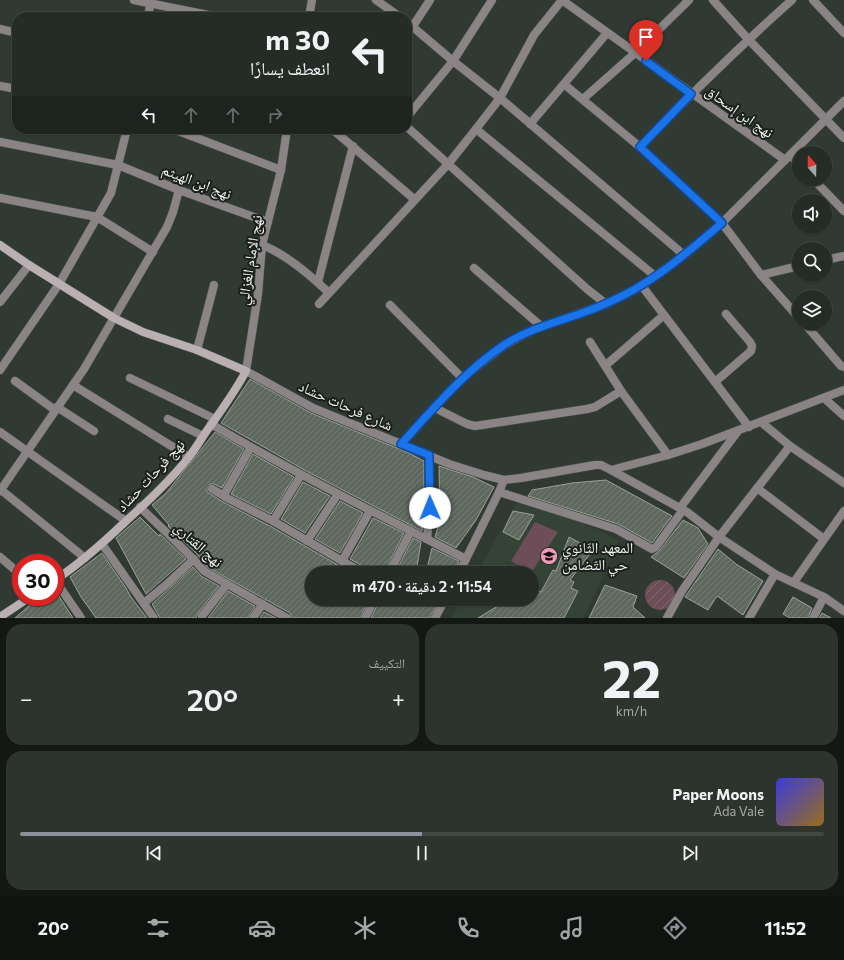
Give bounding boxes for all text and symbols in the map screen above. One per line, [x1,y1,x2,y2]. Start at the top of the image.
pin [629,20,663,61]
text: 30 m [265,22,330,56]
icon: arrive [635,26,657,48]
icon: left [344,28,396,80]
text: انعطف يسارًا [250,57,330,79]
street label: نهج ابن إسحاق [701,81,778,143]
icon: left [138,104,160,126]
icon: ahead [180,104,202,126]
icon: ahead [222,104,244,126]
icon: right [264,104,286,126]
north arrow [792,146,832,186]
map controls [792,146,832,330]
street label: نهج ابن الهيثم [159,159,234,204]
button: sound [792,194,832,234]
street label: نهج الإمام الغزالي [233,214,269,307]
button: search [792,242,832,282]
button: layers [792,290,832,330]
street label: شارع فرحات حشاد [295,376,396,436]
street label: نهج فرحات حشاد [112,435,190,516]
position arrow [409,487,451,529]
street label: نهج القتاري [168,517,227,573]
place label: المعهد الثّانوي حي التّضامن [562,538,633,577]
school or university icon: المعهد الثّانوي حي التّضامن [539,546,559,566]
speed limit sign: 30 [12,554,64,606]
text: 11:54 · 2 دقيقة · 470 m [352,577,492,595]
text: 22 [602,645,661,709]
text: التكييف [369,655,405,671]
text: 20° [187,680,238,717]
text: − [20,685,33,712]
text: + [392,685,405,712]
text: km/h [616,703,647,719]
text: Paper Moons [673,785,764,803]
text: Ada Vale [713,803,764,819]
icon: previous [143,842,165,864]
icon: pause [411,842,433,864]
icon: next [679,842,701,864]
icon: filters [144,914,172,942]
icon: car [248,914,276,942]
icon: climate [351,914,379,942]
icon: phone [454,914,482,942]
icon: music [558,914,586,942]
icon: directions [661,914,689,942]
text: 20° [38,917,69,939]
text: 11:52 [765,917,806,939]

